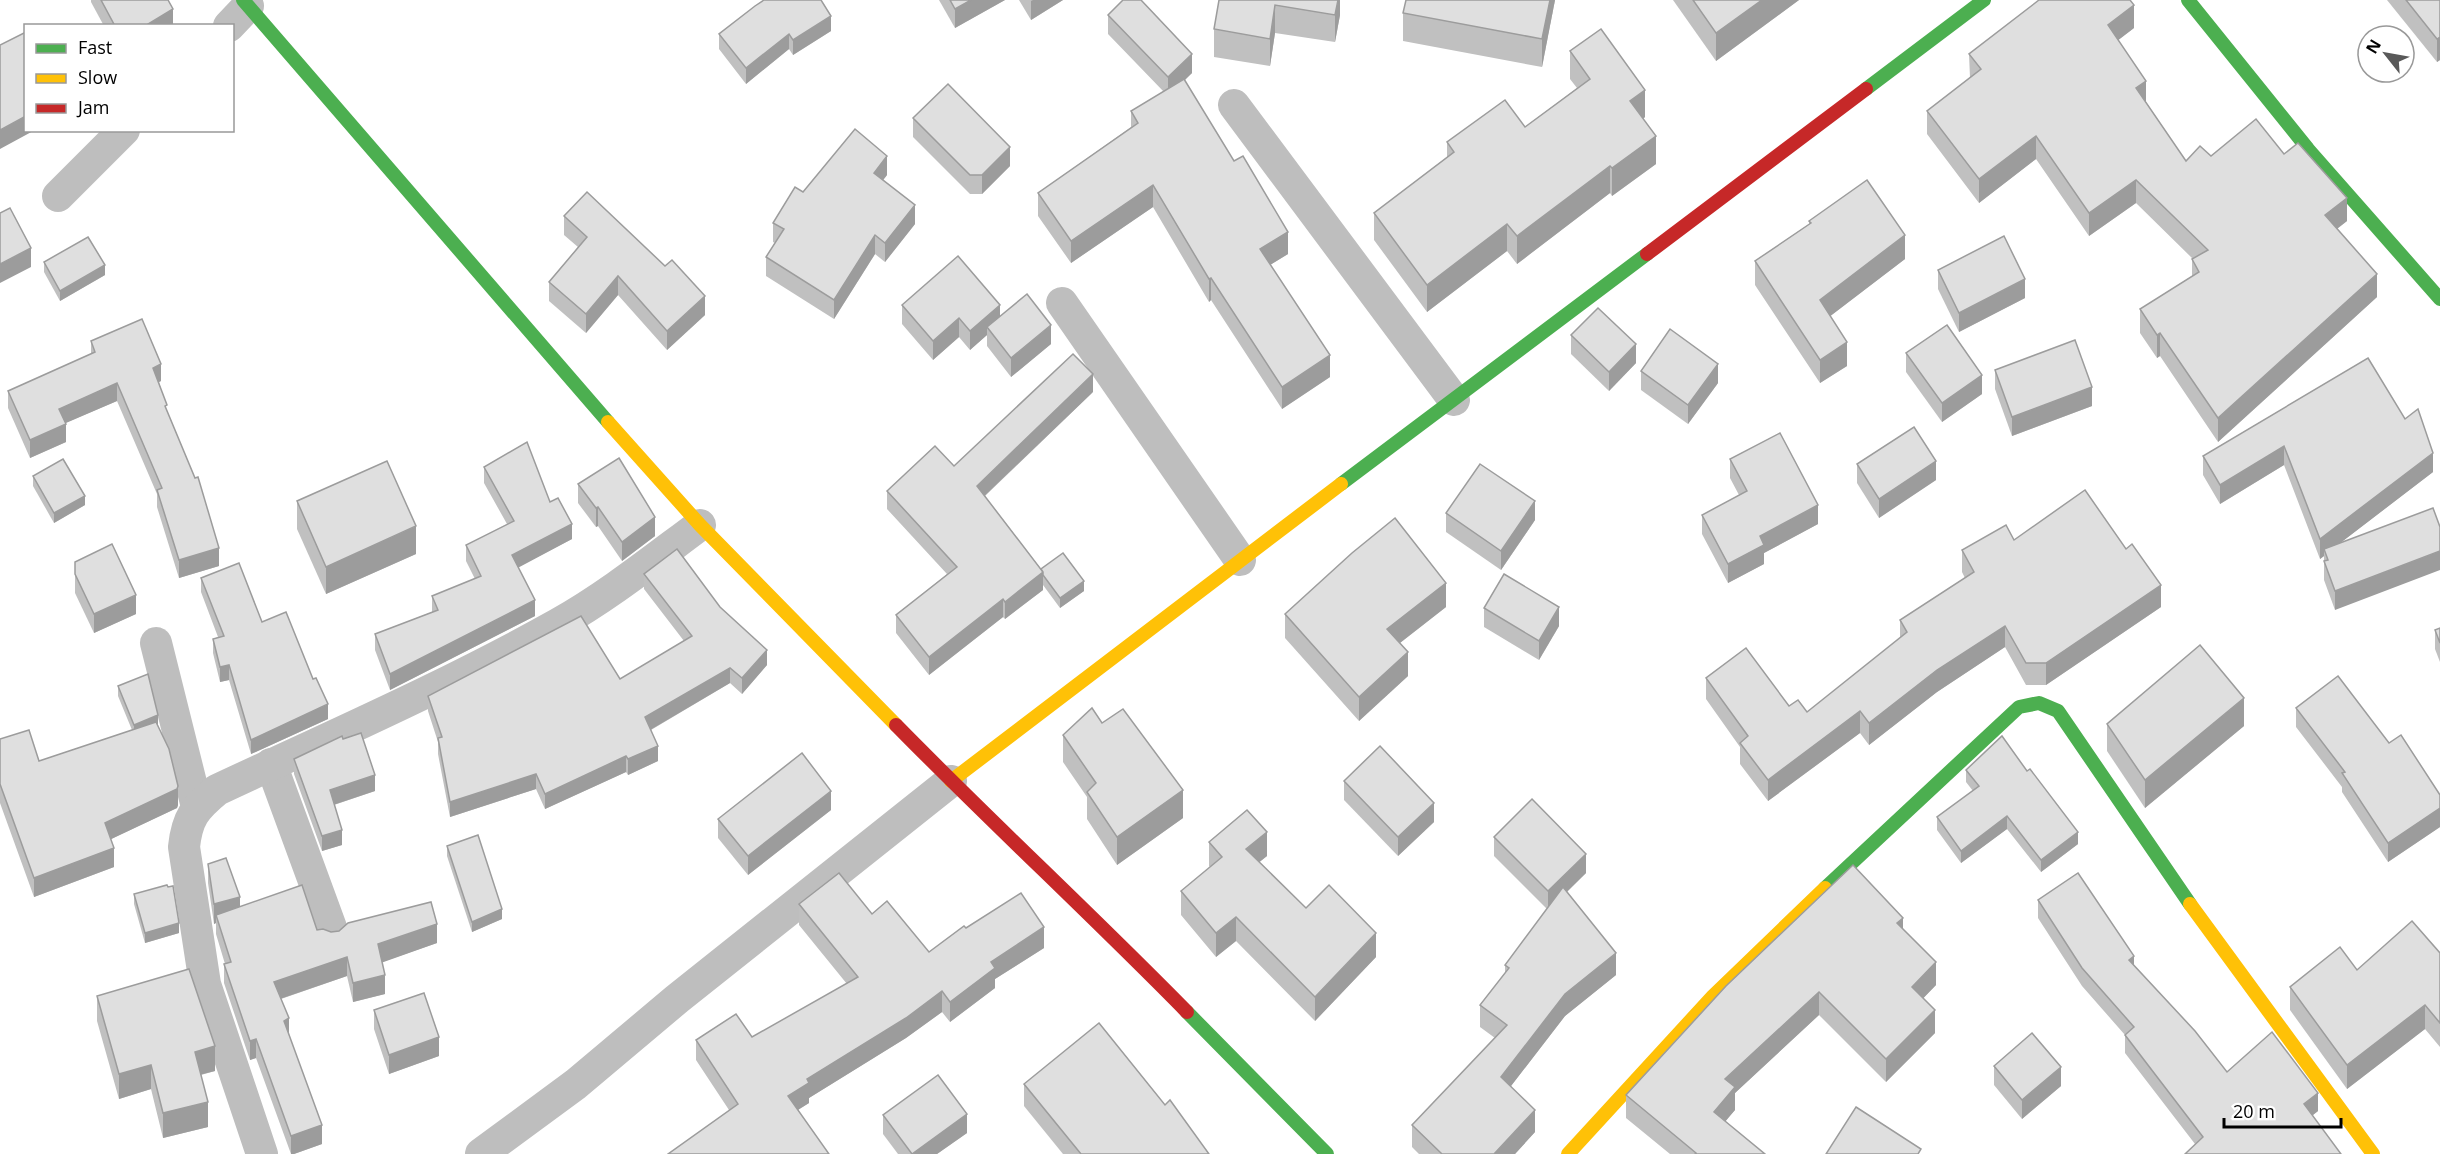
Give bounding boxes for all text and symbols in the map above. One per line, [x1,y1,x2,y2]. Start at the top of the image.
legend [24,24,234,132]
north arrow [2356,24,2416,84]
text: Fast [78,35,112,59]
text: N [2360,35,2386,58]
text: Slow [78,65,117,89]
text: Jam [76,95,110,119]
scale bar [2224,1091,2341,1129]
text: 20 m [2233,1099,2275,1123]

